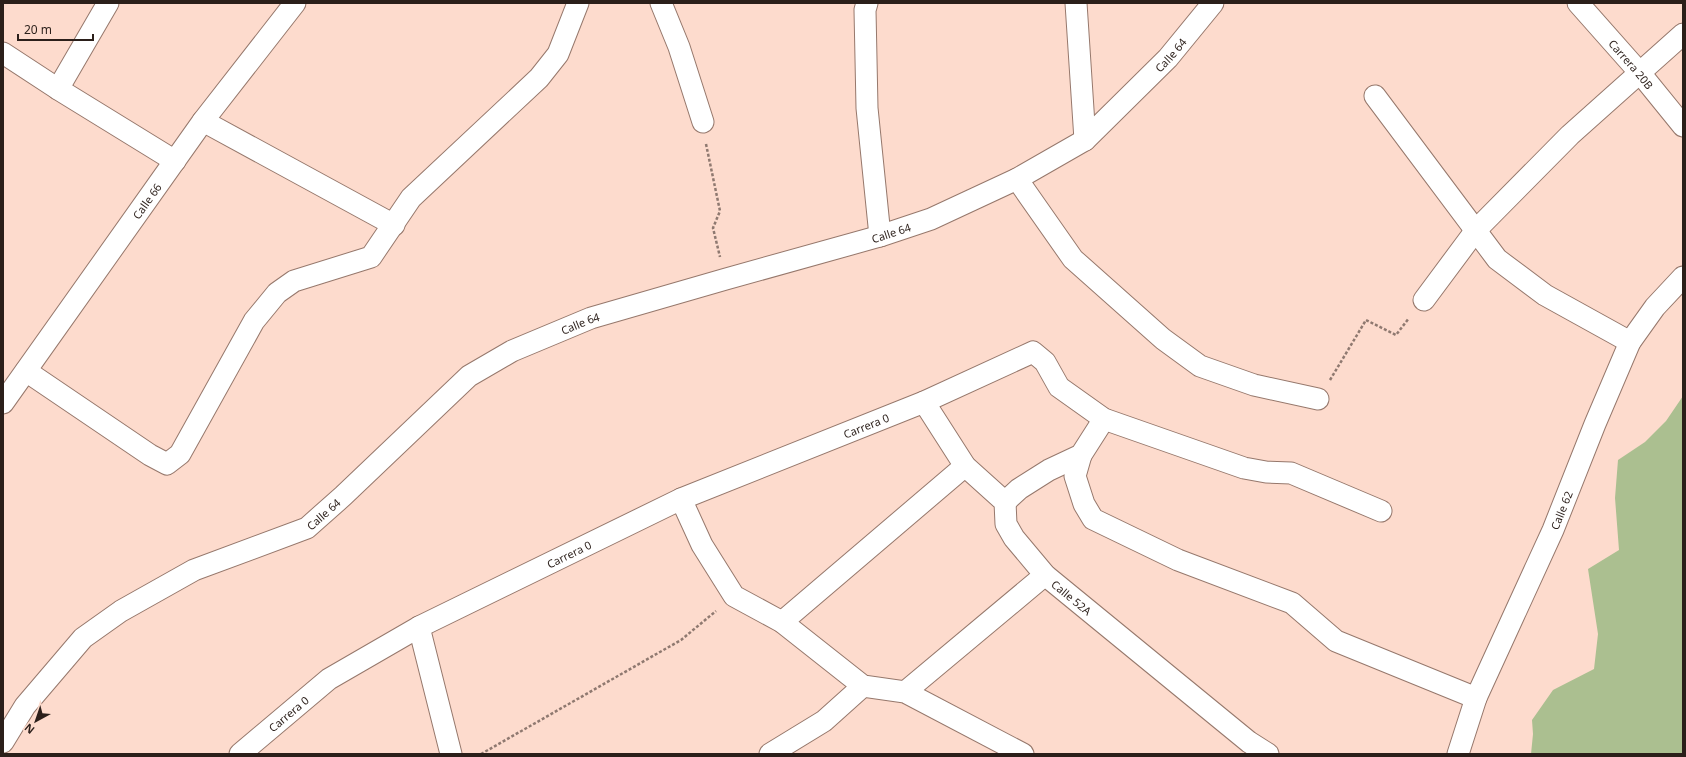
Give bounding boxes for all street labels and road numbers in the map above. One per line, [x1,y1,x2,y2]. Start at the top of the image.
street label: Calle 64 [1151,34,1190,75]
street label: Carrera 20B [1606,36,1657,92]
street label: Calle 66 [129,180,164,222]
street label: Calle 64 [870,219,913,246]
street label: Calle 64 [558,308,602,337]
street label: Carrera 0 [841,409,891,441]
street label: Calle 62 [1546,489,1575,532]
street label: Calle 64 [303,494,344,533]
street label: Carrera 0 [544,537,594,571]
street label: Calle 52A [1049,576,1096,618]
street label: Carrera 0 [265,692,311,735]

